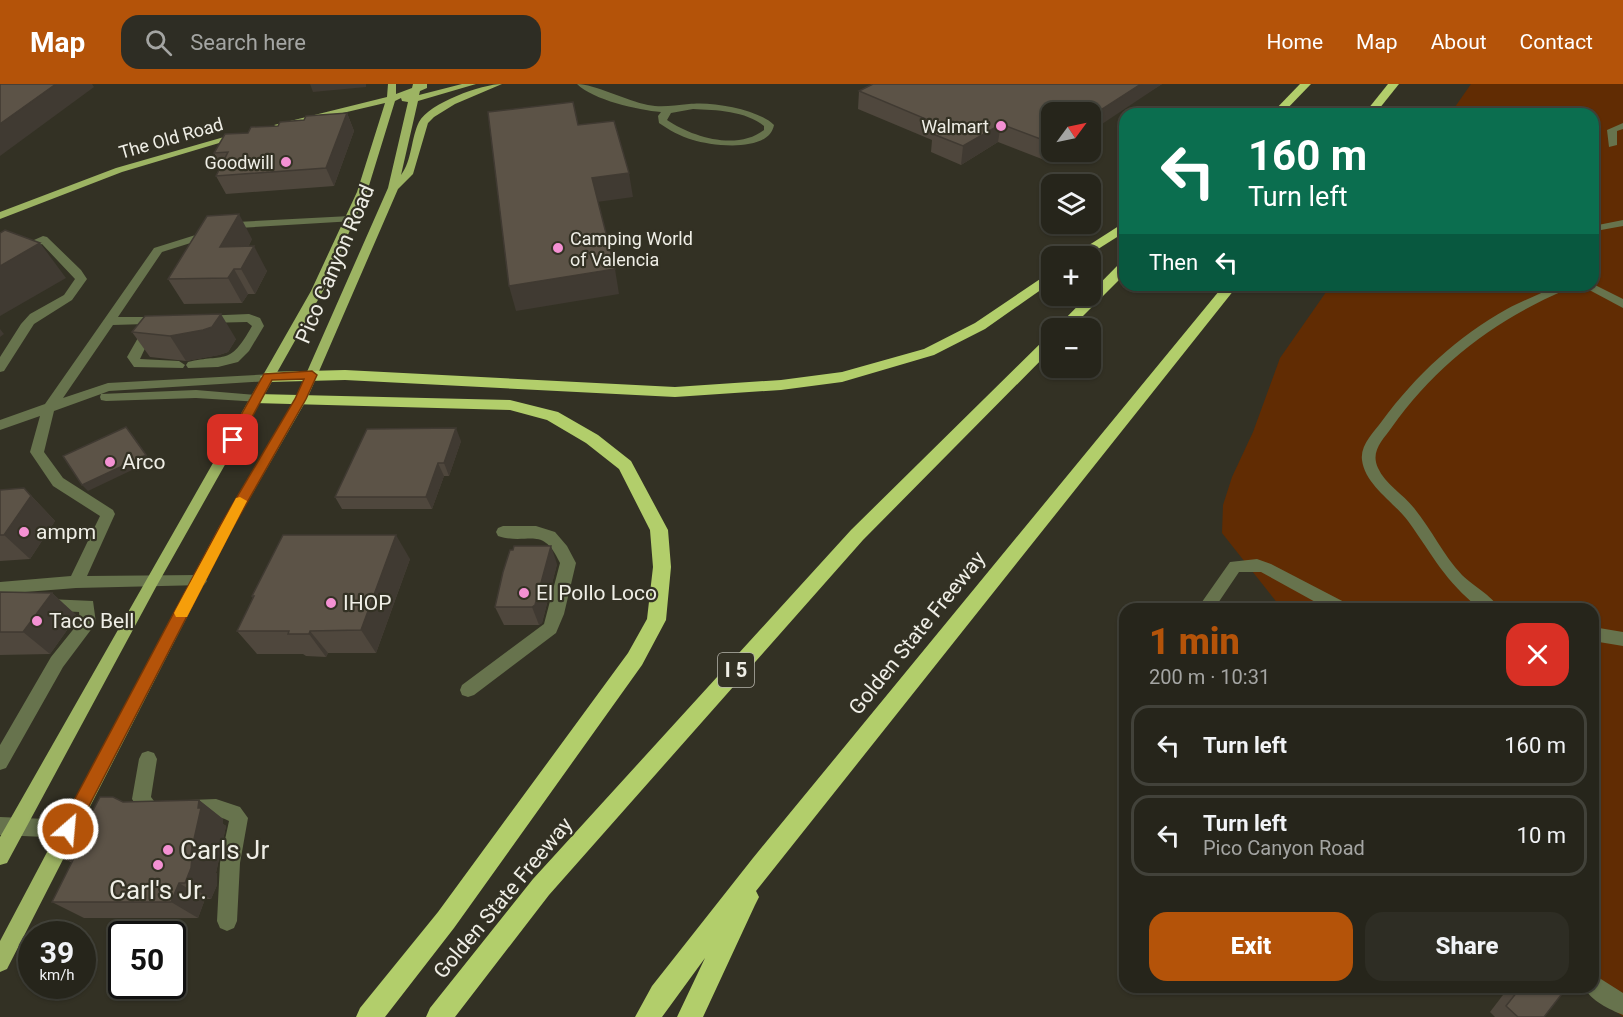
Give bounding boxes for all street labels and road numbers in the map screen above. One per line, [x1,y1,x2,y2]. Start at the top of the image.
street label: The Old Road [117,113,225,163]
street label: Pico Canyon Road [291,181,379,347]
street label: Golden State Freeway [844,547,990,719]
road number: I 5 [718,653,754,687]
street label: Golden State Freeway [429,813,577,983]

